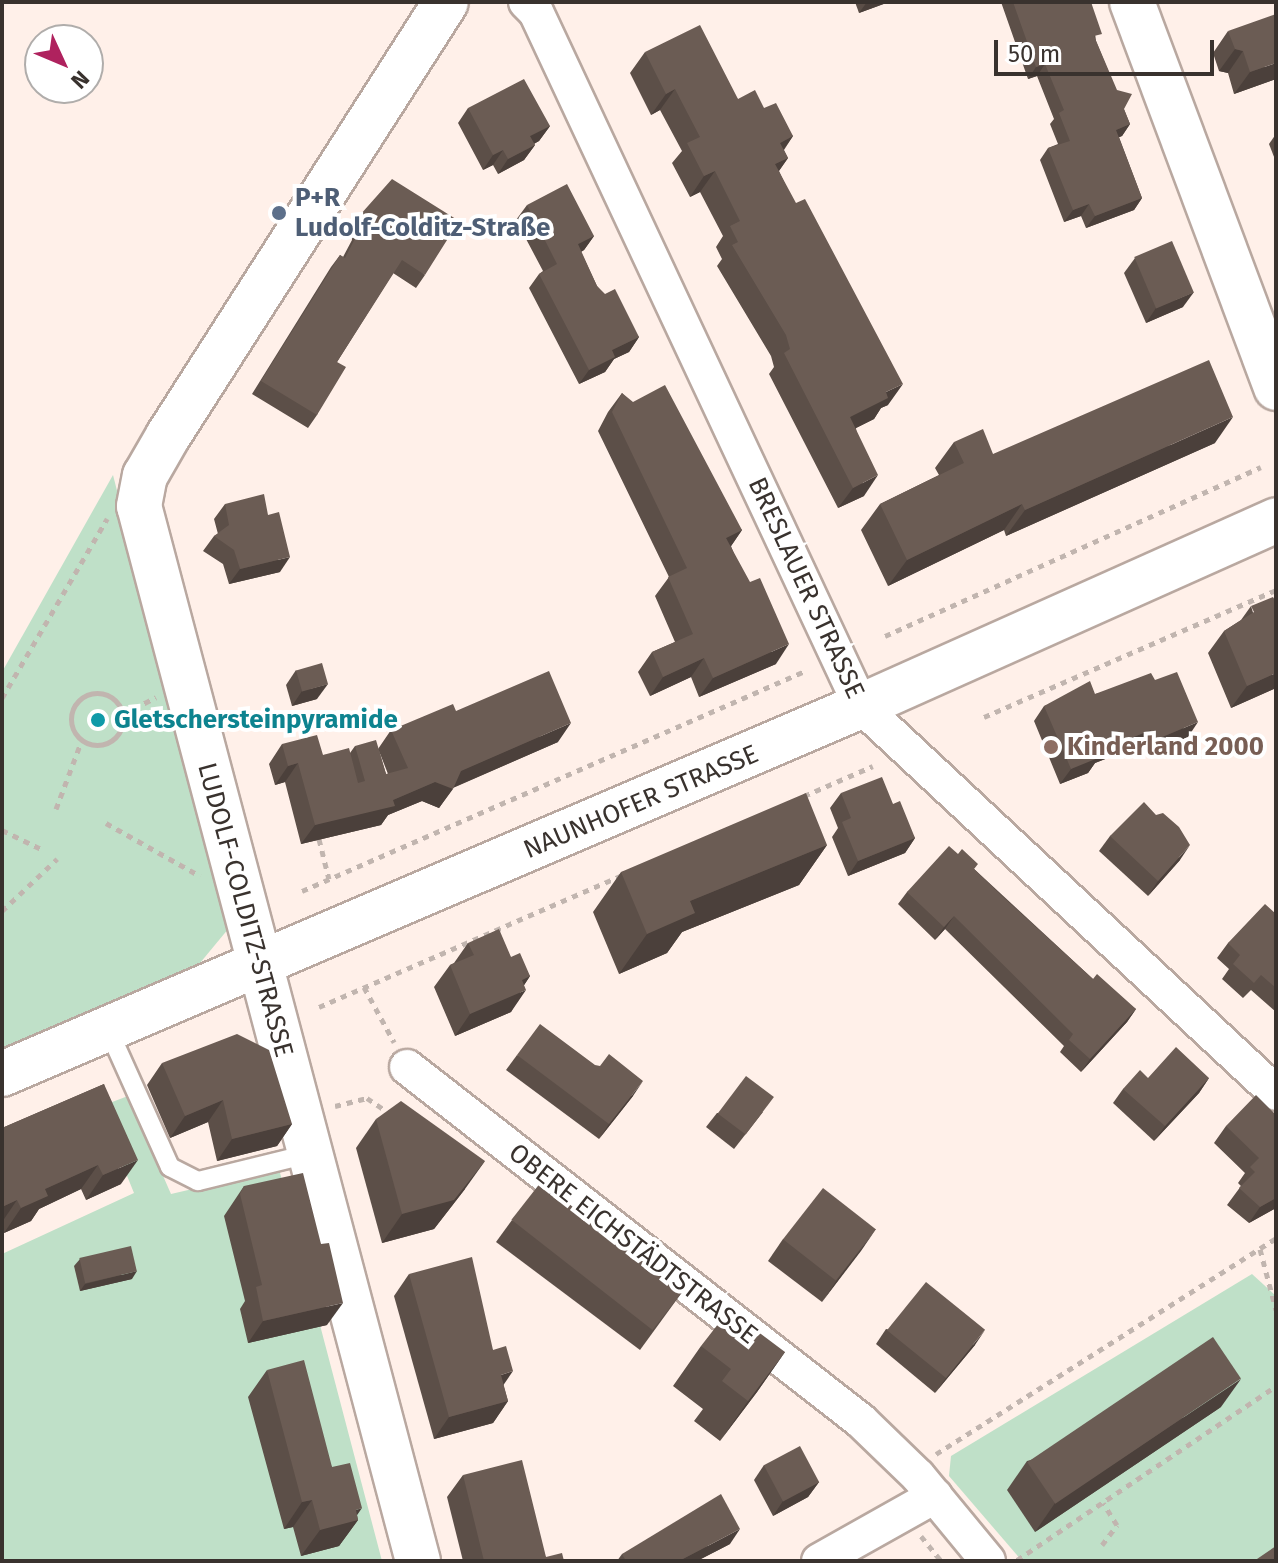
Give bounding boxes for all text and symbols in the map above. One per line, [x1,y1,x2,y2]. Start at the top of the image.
north arrow [24,24,104,104]
scale bar [998,24,1218,74]
text: 50 m [1008,40,1060,68]
text: N [65,65,95,94]
place label: P+R Ludolf-Colditz-Straße [295,182,550,244]
marker: P+R Ludolf-Colditz-Straße [270,204,288,222]
street label: BRESLAUER STRASSE [741,473,871,703]
place label: Gletschersteinpyramide [114,704,398,736]
marker: Gletschersteinpyramide [89,711,107,729]
place label: Kinderland 2000 [1067,731,1264,763]
street label: NAUNHOFER STRASSE [519,738,763,866]
marker: Kinderland 2000 [1042,738,1060,756]
street label: LUDOLF-COLDITZ-STRASSE [191,759,299,1061]
street label: OBERE EICHSTÄDTSTRASSE [502,1137,764,1351]

